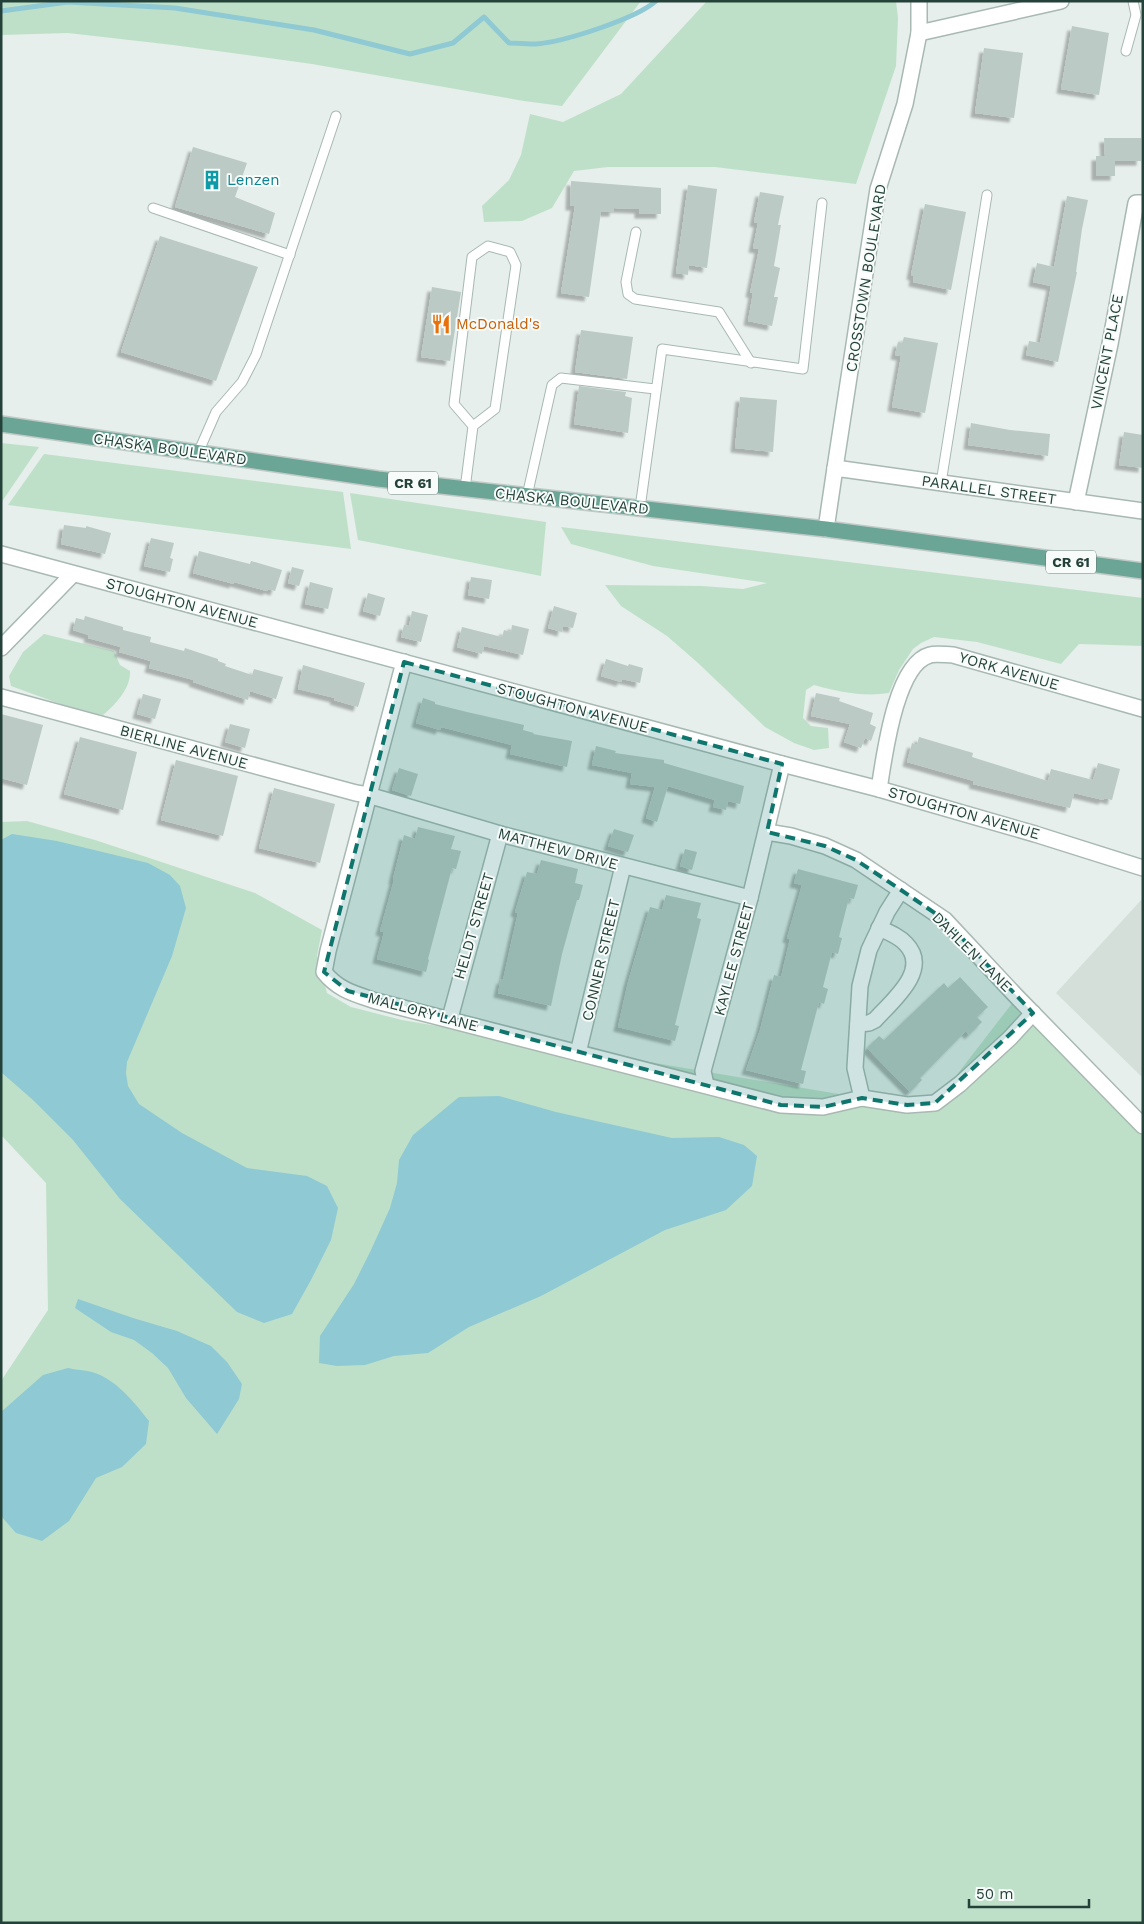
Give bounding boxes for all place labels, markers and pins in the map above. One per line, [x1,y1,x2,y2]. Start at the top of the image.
building icon: Lenzen [201,169,223,191]
place label: Lenzen [227,171,280,189]
restaurant icon: McDonald's [430,313,452,335]
place label: McDonald's [456,315,540,333]

